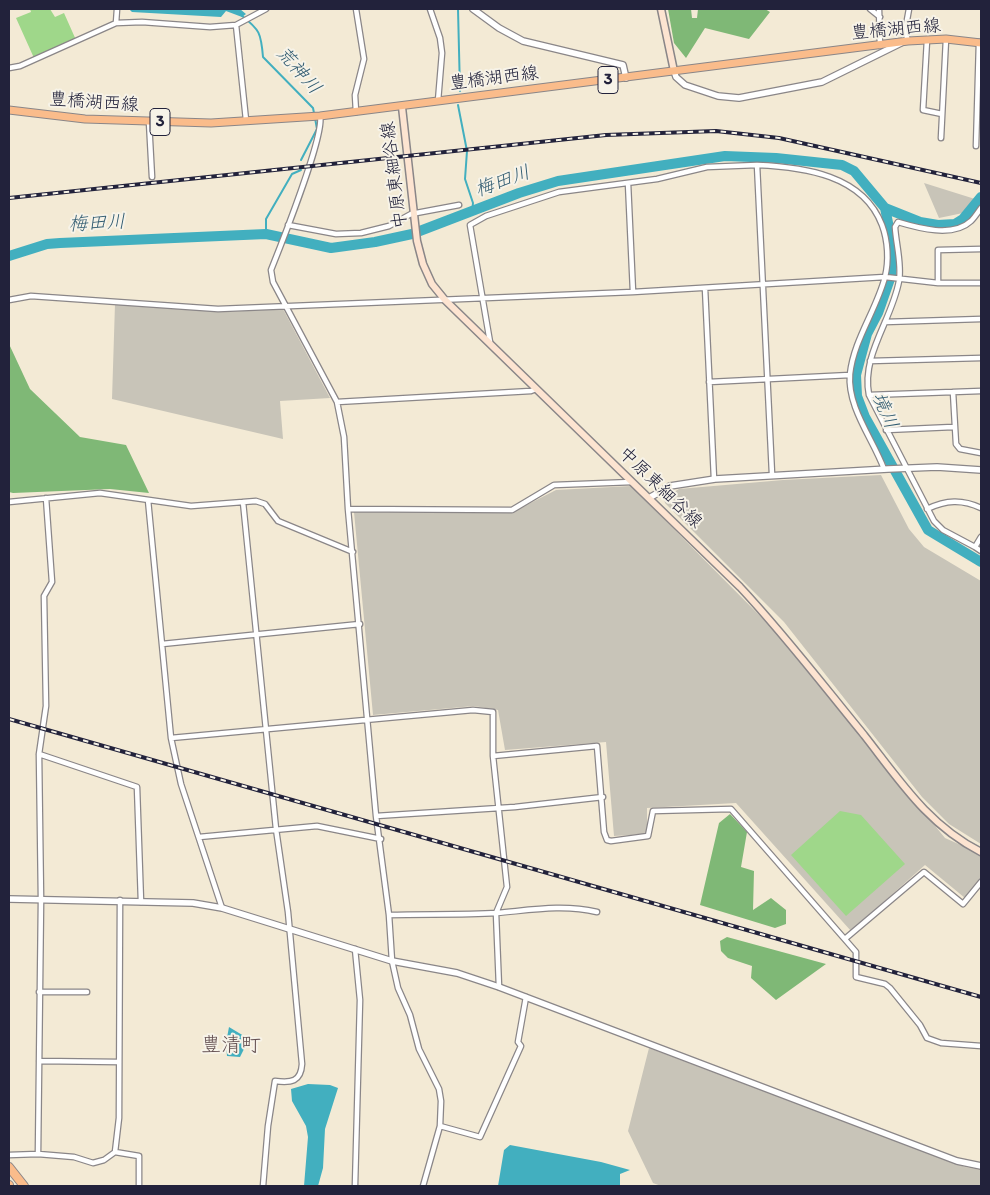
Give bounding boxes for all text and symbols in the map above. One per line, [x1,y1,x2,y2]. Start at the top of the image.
street label: 豊橋湖西線 [850,15,942,45]
water label: 荒神川 [270,42,326,100]
street label: 豊橋湖西線 [448,63,540,95]
road number: 3 [598,66,618,94]
street label: 豊橋湖西線 [48,89,140,117]
road number: 3 [150,108,170,136]
street label: 中原東細谷線 [378,120,412,230]
water label: 梅田川 [472,162,534,202]
water label: 梅田川 [68,211,126,237]
water label: 境川 [866,389,902,433]
street label: 中原東細谷線 [614,443,706,533]
district label: 豊清町 [201,1034,261,1058]

